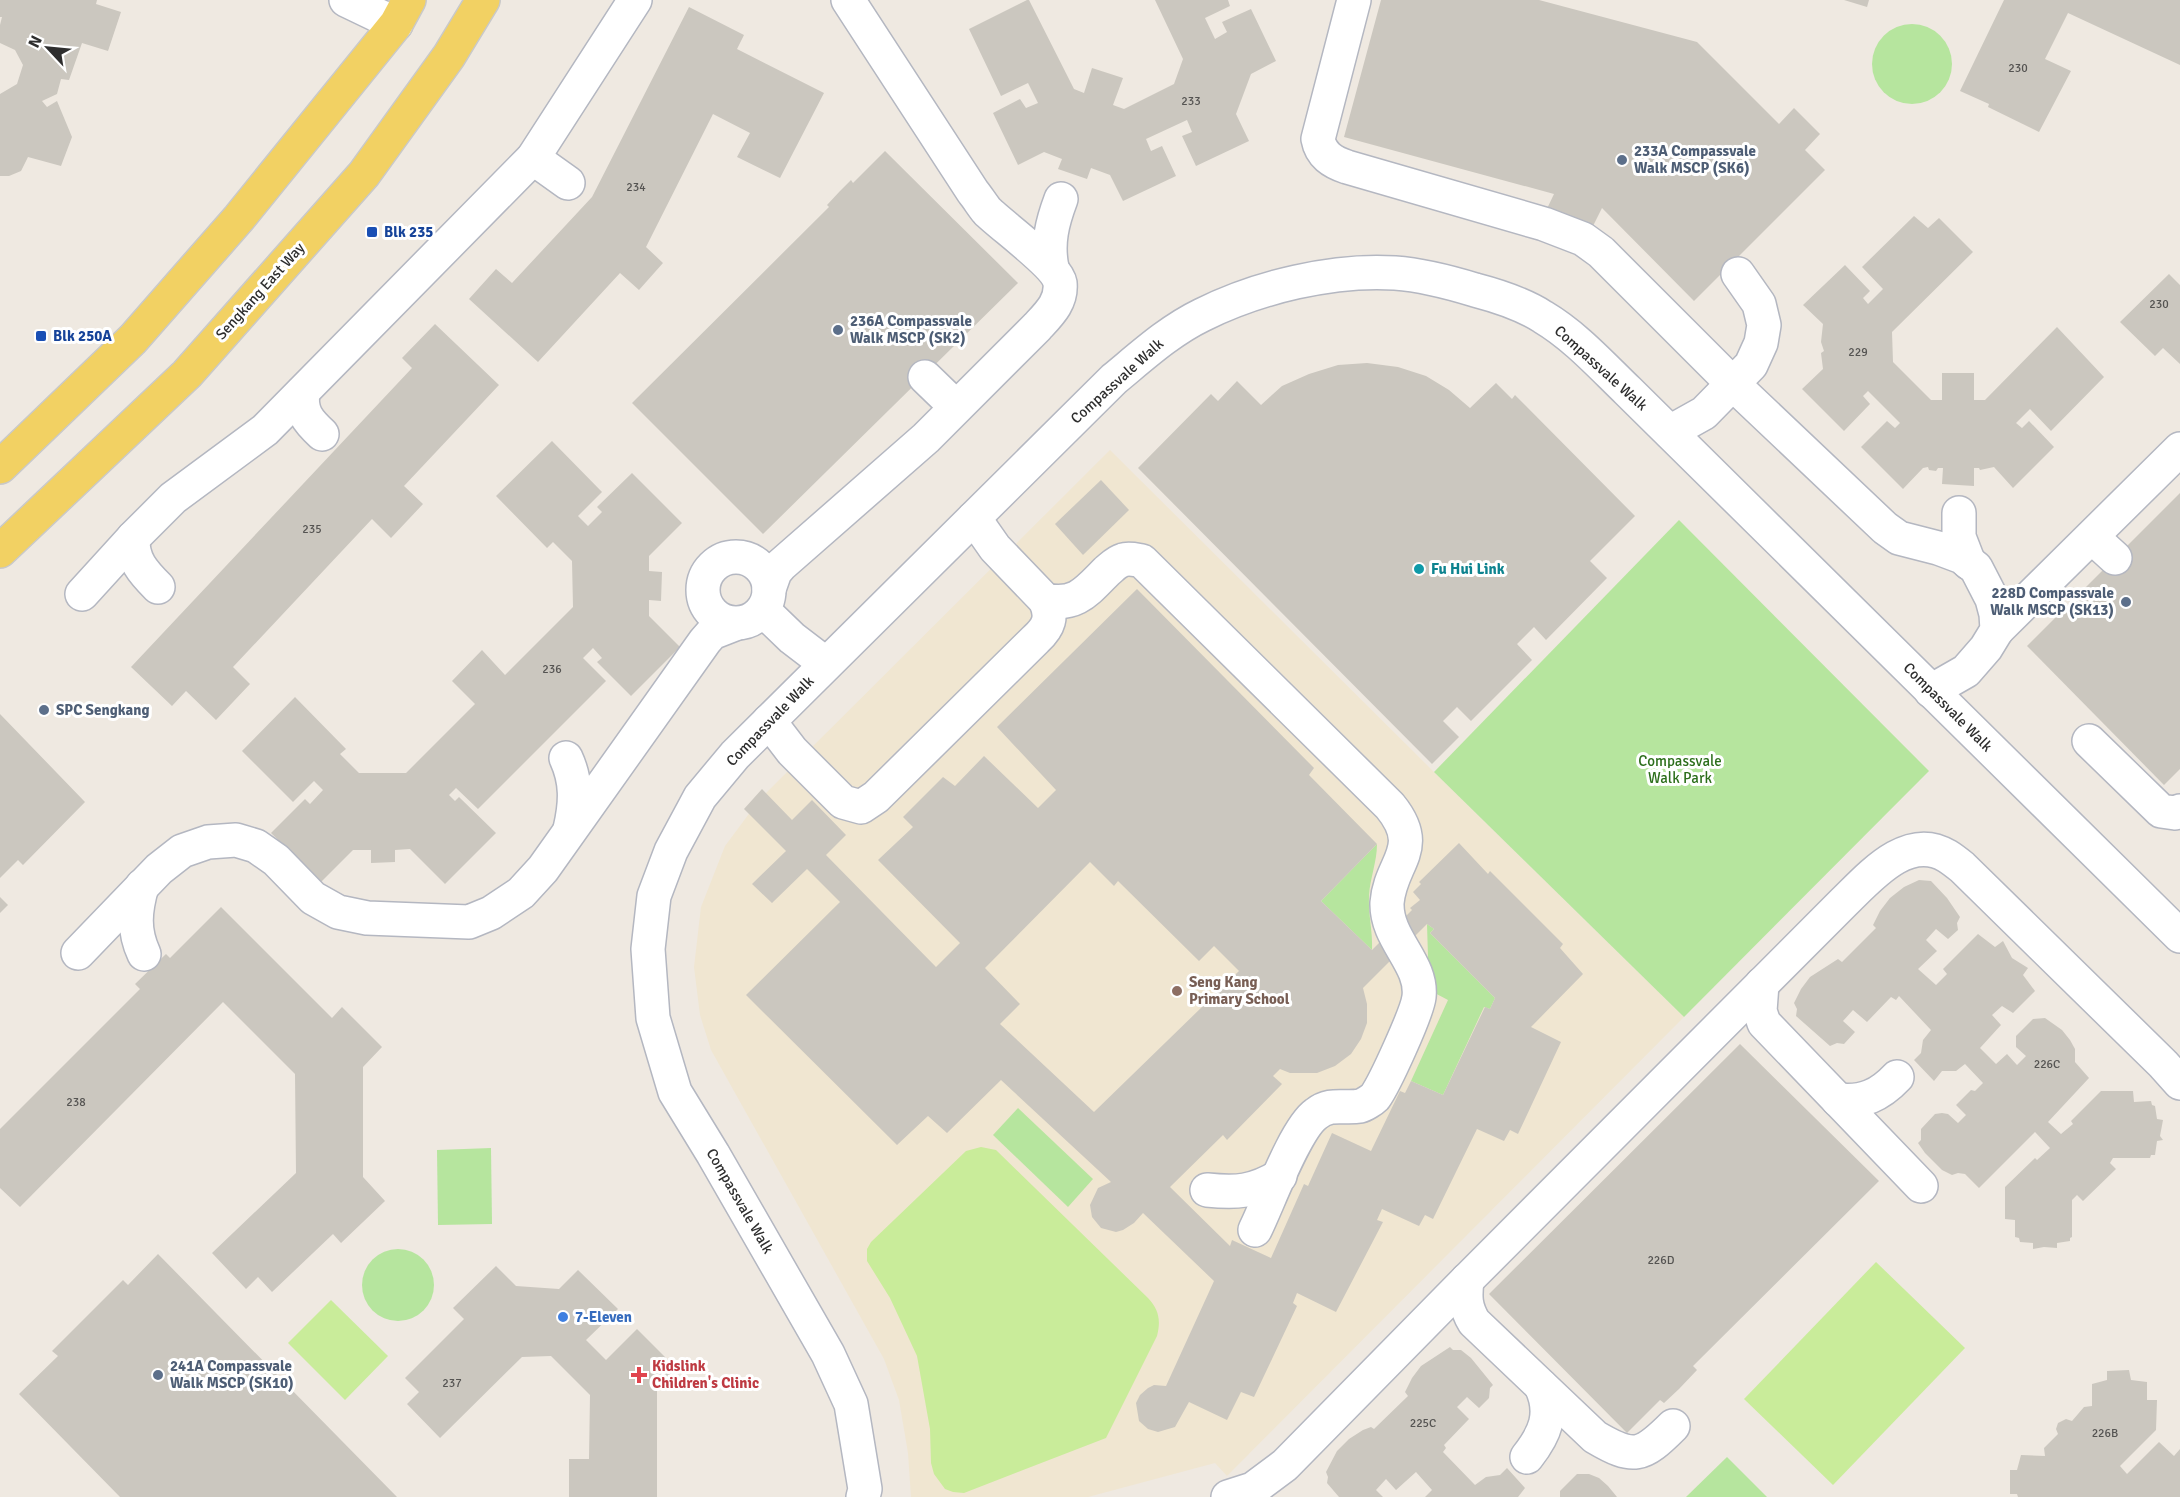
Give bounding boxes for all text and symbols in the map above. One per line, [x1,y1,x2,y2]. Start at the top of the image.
north arrow [18,18,78,78]
text: N [24,32,47,51]
house number: 230 [2008,61,2028,76]
house number: 233 [1181,94,1201,109]
place label: 233A Compassvale Walk MSCP (SK6) [1634,142,1756,177]
marker: 233A Compassvale Walk MSCP (SK6) [1615,153,1629,167]
house number: 234 [626,180,646,195]
place label: Blk 235 [384,223,433,241]
marker: Blk 235 [365,225,379,239]
street label: Sengkang East Way [212,239,308,343]
house number: 230 [2149,297,2169,312]
place label: 236A Compassvale Walk MSCP (SK2) [850,312,972,347]
street label: Compassvale Walk [1551,322,1651,415]
marker: 236A Compassvale Walk MSCP (SK2) [831,323,845,337]
place label: Blk 250A [53,327,112,345]
marker: Blk 250A [34,329,48,343]
street label: Compassvale Walk [1067,334,1167,427]
house number: 229 [1848,345,1868,360]
house number: 235 [302,522,322,537]
place label: Fu Hui Link [1431,560,1505,578]
marker: Fu Hui Link [1412,562,1426,576]
place label: 228D Compassvale Walk MSCP (SK13) [1990,584,2114,619]
marker: 228D Compassvale Walk MSCP (SK13) [2119,595,2133,609]
street label: Compassvale Walk [1900,659,1997,756]
house number: 236 [542,662,562,677]
street label: Compassvale Walk [722,672,818,770]
place label: SPC Sengkang [56,701,149,719]
marker: SPC Sengkang [37,703,51,717]
park label: Compassvale Walk Park [1638,752,1722,787]
place label: Seng Kang Primary School [1189,973,1290,1008]
marker: Seng Kang Primary School [1170,984,1184,998]
house number: 226C [2034,1057,2060,1072]
house number: 238 [66,1095,86,1110]
street label: Compassvale Walk [703,1145,778,1257]
house number: 226D [1647,1253,1675,1268]
place label: 7-Eleven [575,1308,632,1326]
marker: 7-Eleven [556,1310,570,1324]
place label: 241A Compassvale Walk MSCP (SK10) [170,1357,294,1392]
place label: Kidslink Children's Clinic [652,1357,759,1392]
marker: Kidslink Children's Clinic [630,1366,648,1384]
marker: 241A Compassvale Walk MSCP (SK10) [151,1368,165,1382]
house number: 237 [442,1376,462,1391]
house number: 225C [1410,1416,1436,1431]
house number: 226B [2092,1426,2118,1441]

